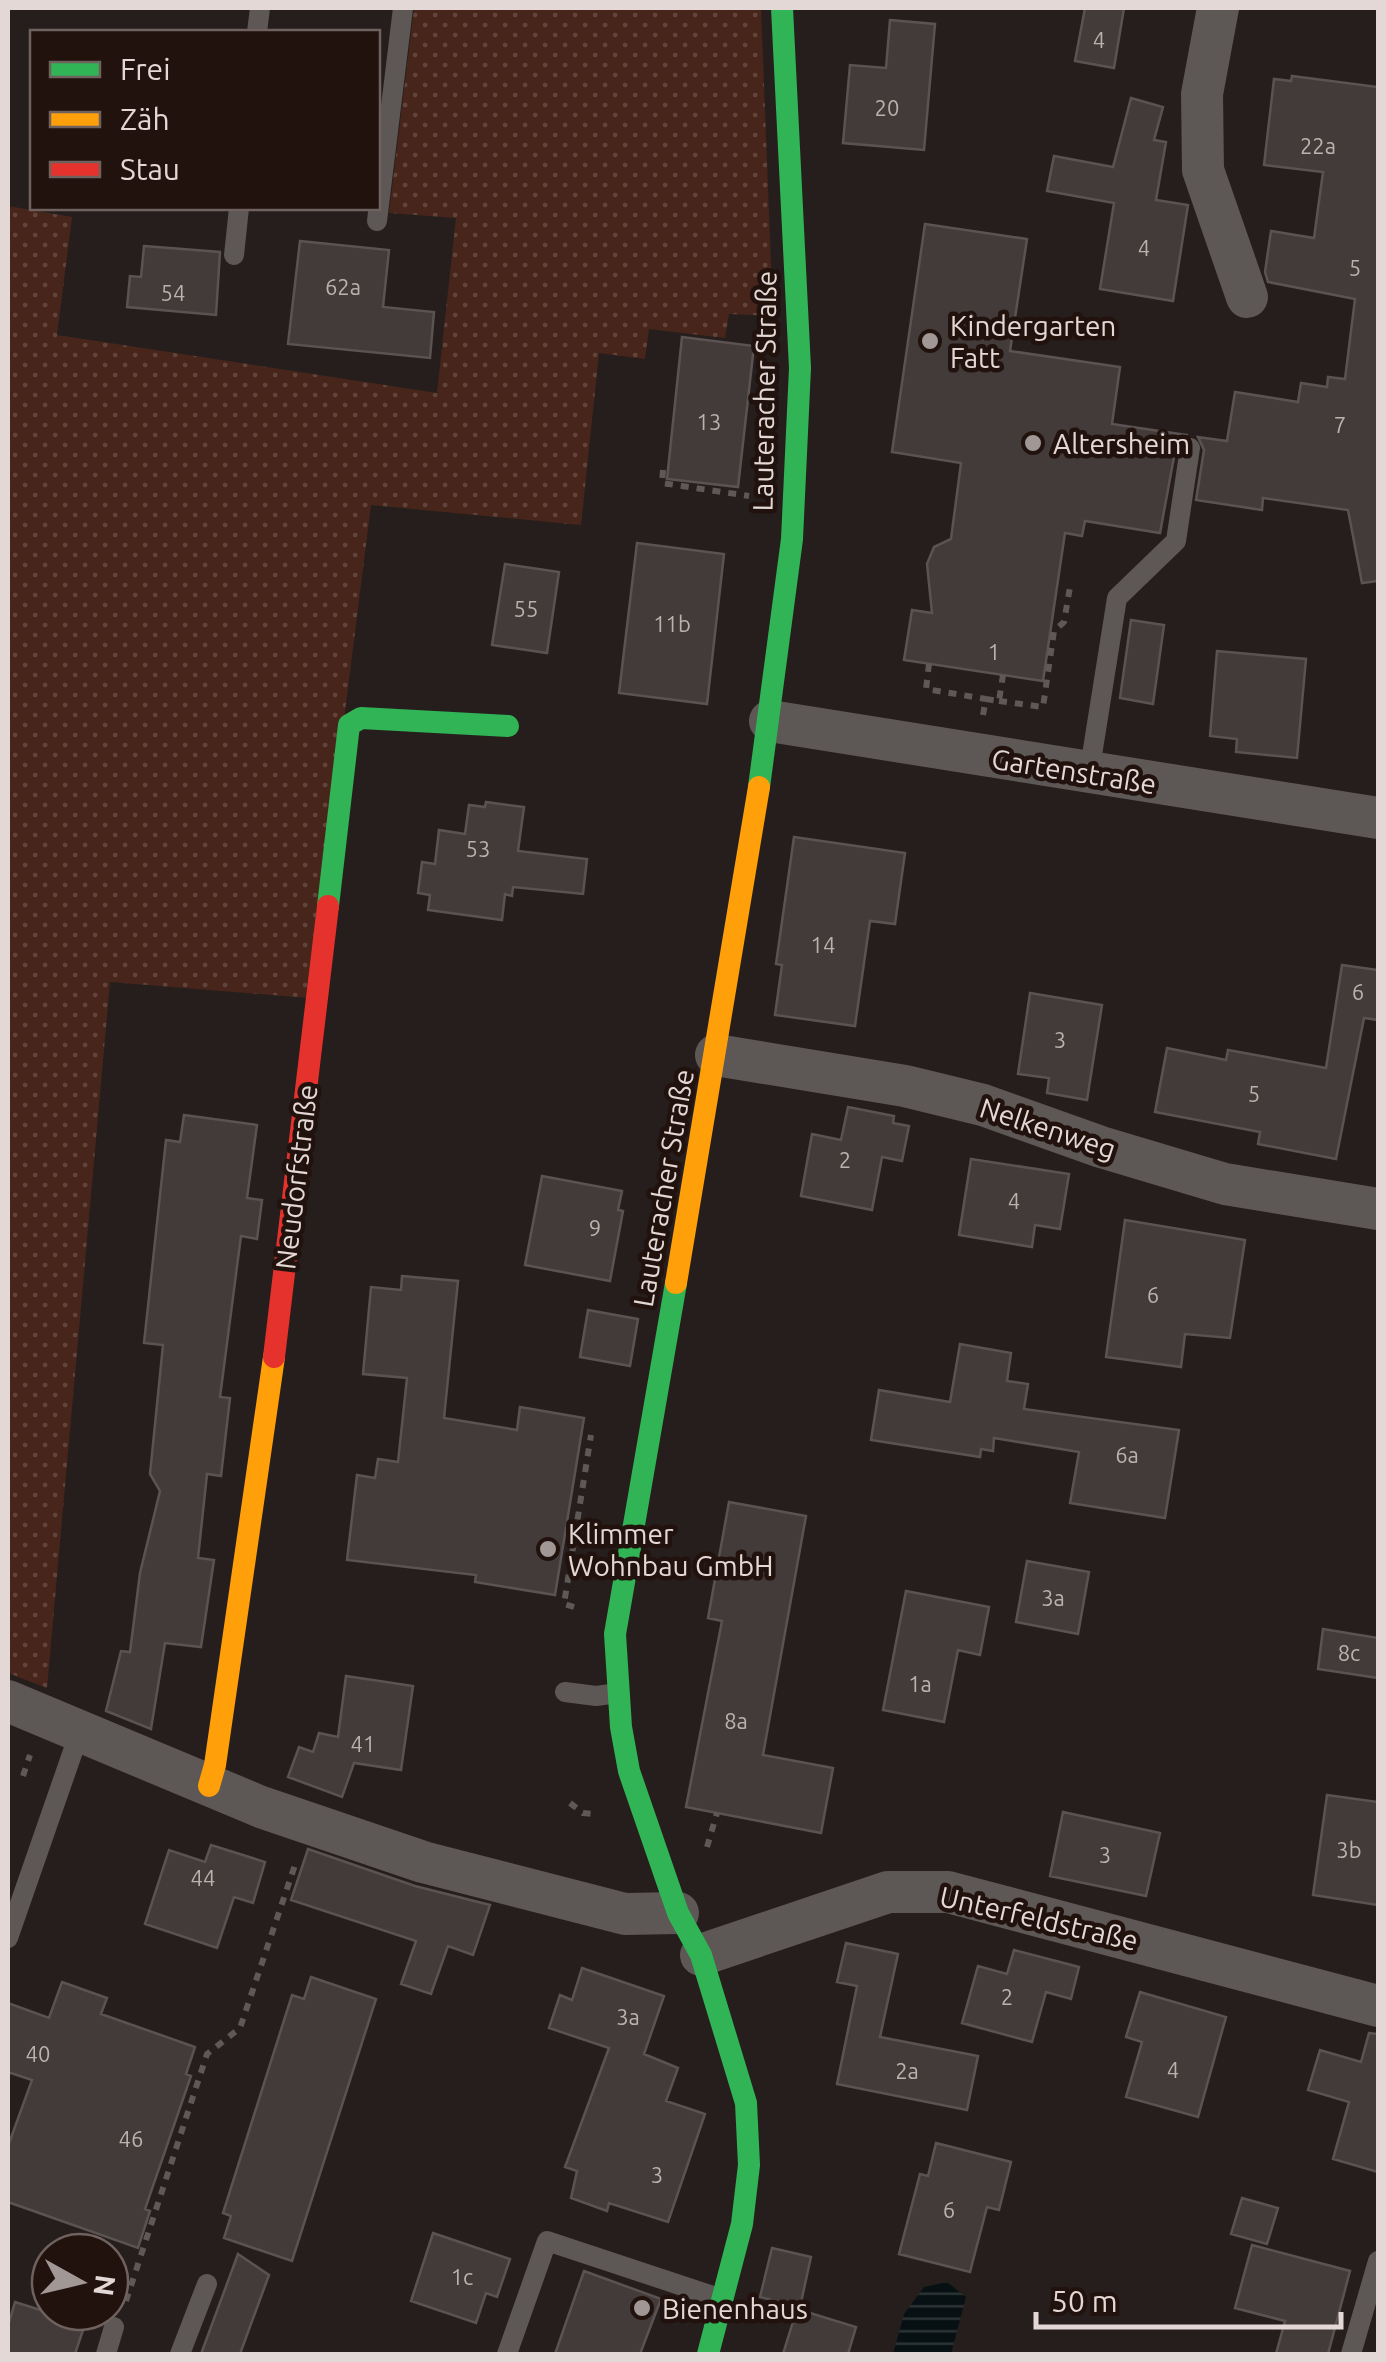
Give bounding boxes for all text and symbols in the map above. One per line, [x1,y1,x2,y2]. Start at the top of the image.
house number: 4 [1093,27,1105,52]
legend [30,30,380,210]
text: Frei [120,52,170,86]
house number: 20 [875,95,899,120]
text: Zäh [120,102,170,136]
house number: 22a [1300,133,1336,158]
text: Stau [120,152,180,186]
house number: 4 [1138,235,1150,260]
house number: 5 [1349,255,1361,280]
street label: Lauteracher Straße [746,270,782,512]
house number: 62a [325,274,361,299]
house number: 54 [161,280,185,305]
place label: Kindergarten Fatt [950,310,1116,373]
marker: Kindergarten Fatt [919,330,941,352]
house number: 13 [697,409,721,434]
house number: 7 [1334,412,1346,437]
place label: Altersheim [1053,428,1190,459]
marker: Altersheim [1022,432,1044,454]
house number: 55 [514,596,538,621]
house number: 11b [653,611,691,636]
house number: 1 [988,639,1000,664]
street label: Gartenstraße [989,743,1159,799]
house number: 53 [466,836,490,861]
house number: 14 [811,932,835,957]
house number: 6 [1352,979,1364,1004]
house number: 3 [1054,1027,1066,1052]
street label: Lauteracher Straße [627,1067,699,1309]
house number: 5 [1248,1081,1260,1106]
street label: Neudorfstraße [269,1083,323,1271]
street label: Nelkenweg [976,1091,1120,1165]
house number: 2 [839,1147,851,1172]
house number: 4 [1008,1188,1020,1213]
house number: 9 [589,1215,601,1240]
house number: 6 [1147,1282,1159,1307]
house number: 6a [1115,1442,1139,1467]
place label: Klimmer Wohnbau GmbH [568,1518,774,1581]
marker: Klimmer Wohnbau GmbH [537,1538,559,1560]
house number: 3a [1041,1585,1065,1610]
house number: 8c [1338,1640,1360,1665]
house number: 1a [908,1671,932,1696]
house number: 8a [724,1708,748,1733]
house number: 41 [351,1731,375,1756]
house number: 3b [1336,1837,1362,1862]
house number: 3 [1099,1842,1111,1867]
house number: 44 [191,1865,215,1890]
street label: Unterfeldstraße [937,1880,1141,1956]
house number: 2 [1001,1984,1013,2009]
house number: 3a [616,2004,640,2029]
house number: 40 [26,2041,50,2066]
house number: 4 [1167,2057,1179,2082]
house number: 2a [895,2058,919,2083]
house number: 46 [119,2126,143,2151]
house number: 3 [651,2162,663,2187]
house number: 6 [943,2197,955,2222]
north arrow [30,2232,130,2332]
house number: 1c [451,2264,473,2289]
scale bar [1036,2267,1341,2329]
text: N [88,2273,122,2298]
text: 50 m [1051,2284,1118,2318]
place label: Bienenhaus [662,2293,808,2324]
marker: Bienenhaus [631,2297,653,2319]

